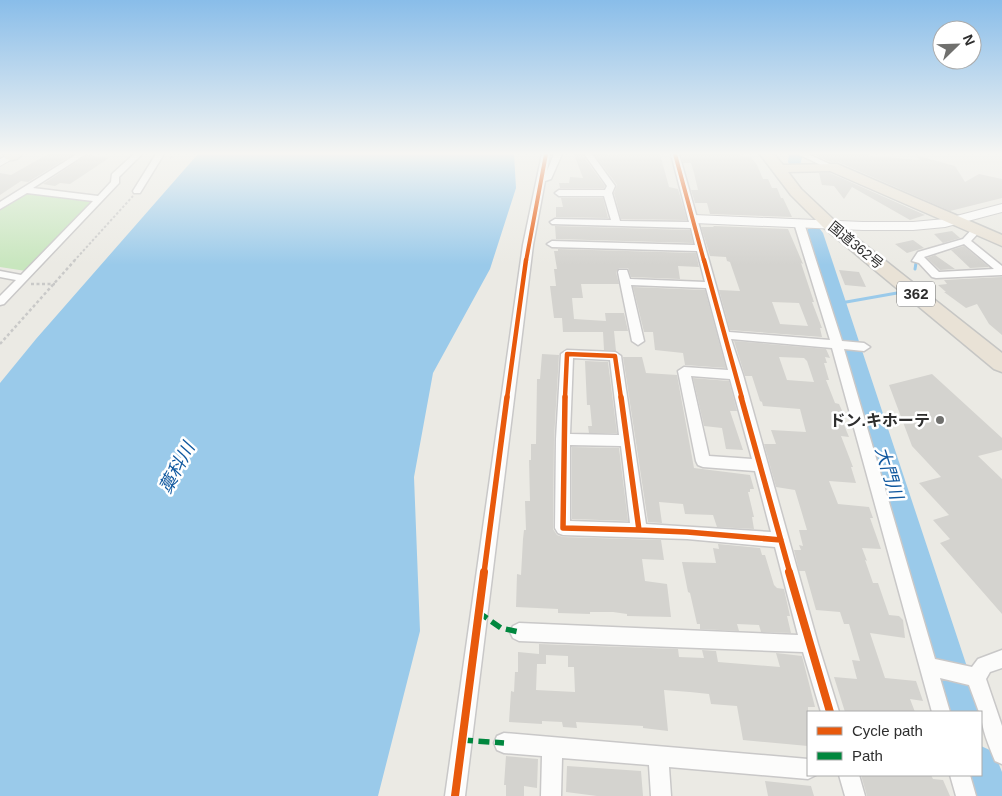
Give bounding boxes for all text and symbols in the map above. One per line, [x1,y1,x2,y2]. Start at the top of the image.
north arrow [932,20,982,70]
text: N [960,32,978,48]
street label: 国道362号 [826,218,886,272]
road number: 362 [897,282,935,306]
place label: ドン.キホーテ [830,412,930,429]
marker: ドン.キホーテ [934,414,946,426]
water label: 藁科川 [155,438,199,497]
water label: 大門川 [872,444,907,504]
legend [807,711,982,776]
text: Cycle path [852,722,923,739]
text: Path [852,747,883,764]

